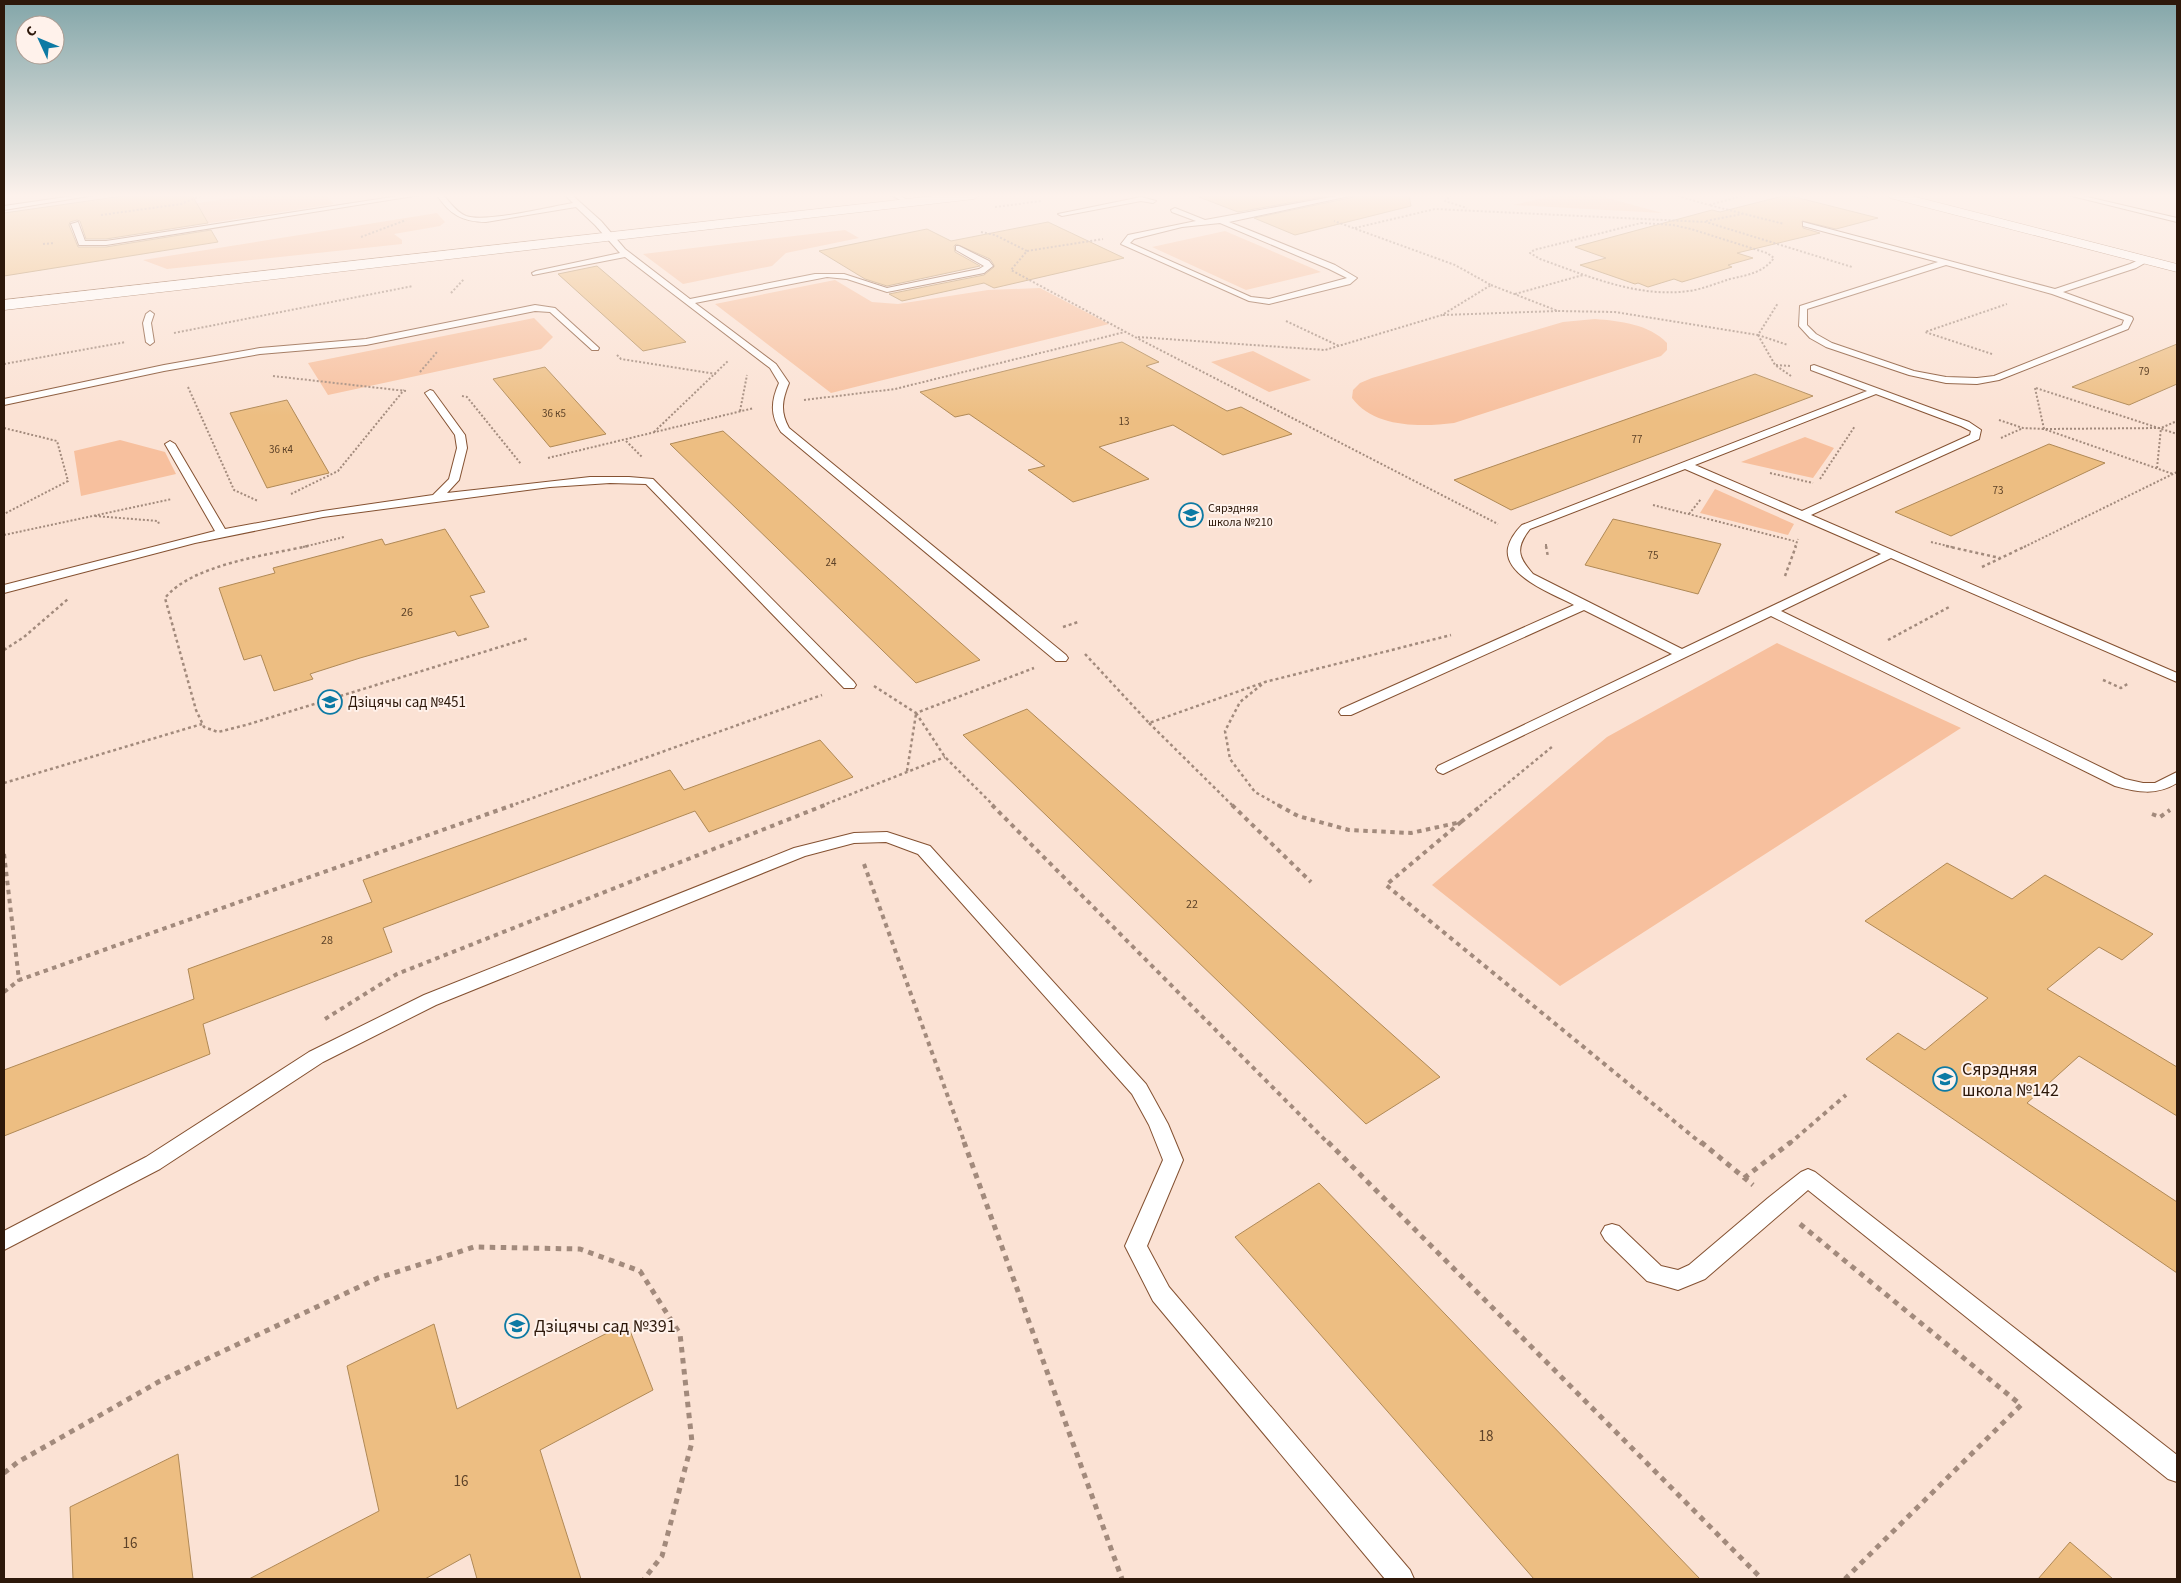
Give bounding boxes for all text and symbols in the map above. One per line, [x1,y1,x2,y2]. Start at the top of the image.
north arrow [15,15,65,65]
text: С [21,22,41,42]
house number: 79 [2139,364,2149,379]
house number: 36 к5 [542,406,566,421]
house number: 13 [1119,414,1129,429]
house number: 77 [1632,432,1642,447]
house number: 36 к4 [269,442,294,457]
house number: 73 [1993,483,2003,498]
place label: Сярэдняя школа №210 [1208,500,1273,531]
school or university icon: Сярэдняя школа №210 [1178,502,1204,528]
house number: 75 [1648,548,1658,563]
house number: 24 [826,555,837,570]
house number: 26 [401,604,413,621]
school or university icon: Дзіцячы сад №451 [317,689,343,715]
place label: Дзіцячы сад №451 [348,692,466,713]
house number: 22 [1186,896,1198,913]
house number: 28 [321,932,333,949]
place label: Сярэдняя школа №142 [1962,1057,2059,1103]
school or university icon: Сярэдняя школа №142 [1932,1066,1958,1092]
school or university icon: Дзіцячы сад №391 [504,1313,530,1339]
place label: Дзіцячы сад №391 [534,1314,676,1339]
house number: 18 [1479,1426,1493,1447]
house number: 16 [454,1471,468,1492]
house number: 16 [123,1533,137,1554]

